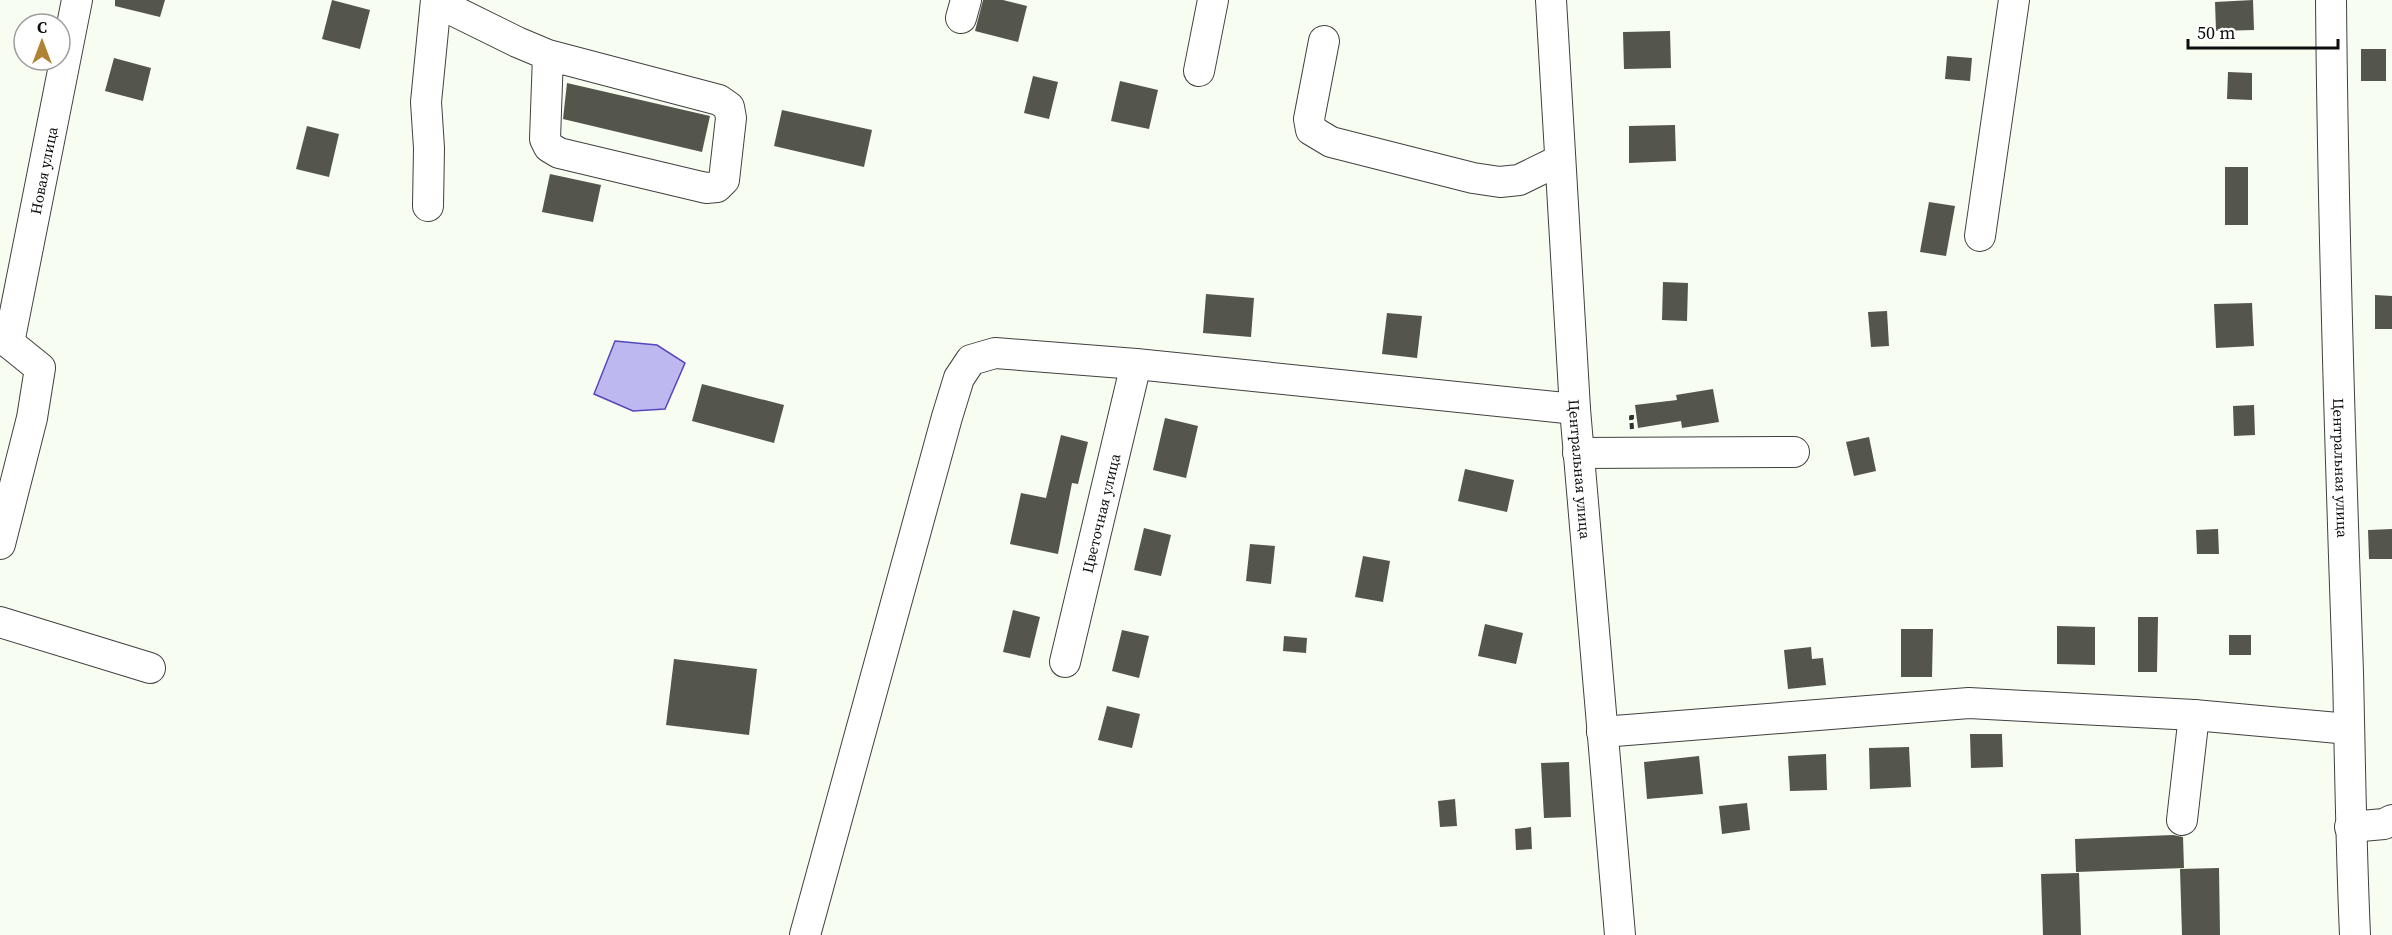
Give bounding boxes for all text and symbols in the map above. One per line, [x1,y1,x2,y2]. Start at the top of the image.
north arrow [12,12,72,72]
scale bar [2188,12,2338,50]
text: С [37,16,47,38]
text: 50 m [2197,20,2235,45]
street label: Новая улица [24,124,62,216]
street label: Центральная улица [2328,398,2354,538]
street label: Центральная улица [1564,399,1597,540]
street label: Цветочная улица [1076,451,1125,575]

